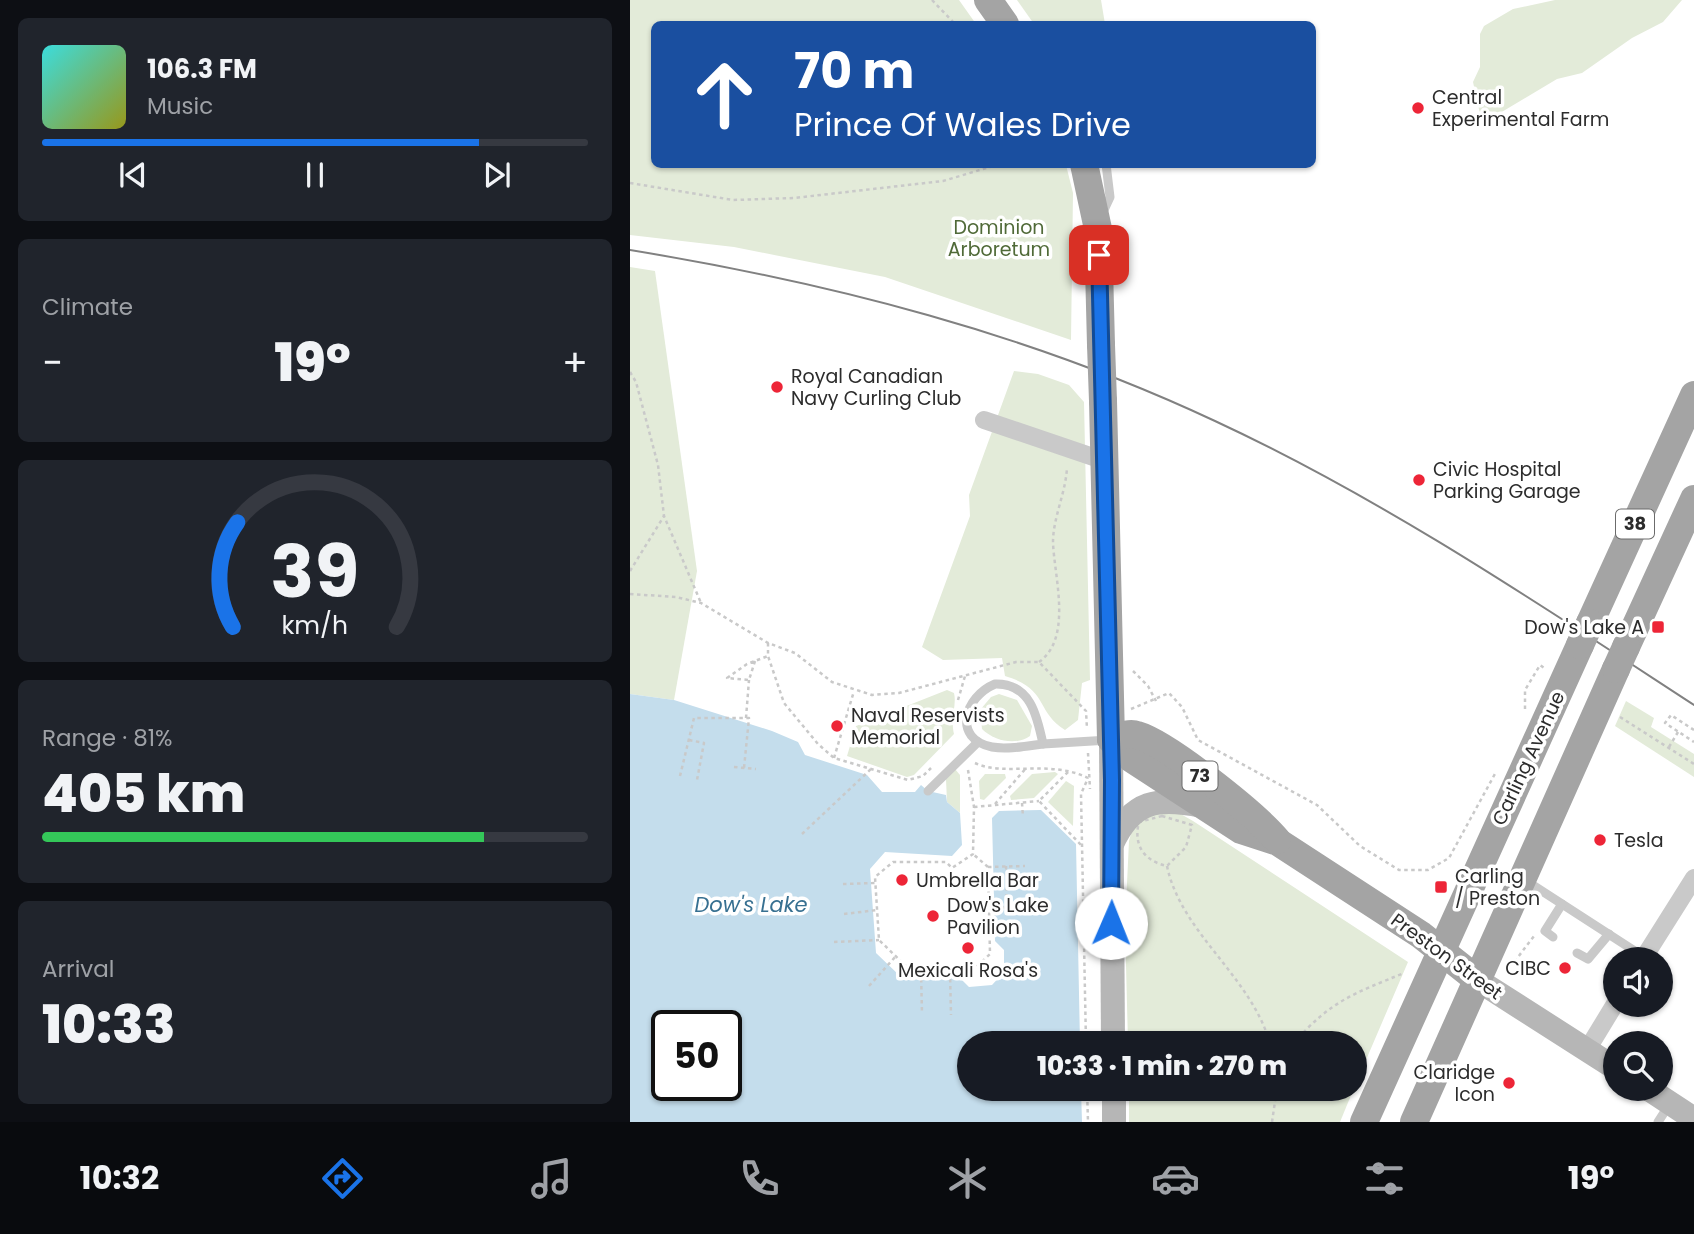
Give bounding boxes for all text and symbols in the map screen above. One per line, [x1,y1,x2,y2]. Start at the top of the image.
text: 70 m [794,37,914,105]
icon: ahead [679,49,770,140]
text: 106.3 FM [147,51,257,87]
place label: Central Experimental Farm [1432,84,1609,133]
text: Music [147,90,213,122]
marker: Central Experimental Farm [1410,100,1426,116]
text: Prince Of Wales Drive [794,102,1131,147]
icon: previous [114,156,152,194]
icon: pause [296,156,334,194]
icon: next [478,156,516,194]
park label: Dominion Arboretum [948,214,1050,263]
pin [1069,225,1129,285]
icon: arrive [1080,236,1118,274]
text: Climate [42,291,133,323]
text: 19° [274,326,351,399]
text: − [42,336,63,389]
text: + [562,336,588,389]
place label: Royal Canadian Navy Curling Club [791,363,961,412]
marker: Royal Canadian Navy Curling Club [769,379,785,395]
place label: Civic Hospital Parking Garage [1433,456,1581,505]
marker: Civic Hospital Parking Garage [1411,472,1427,488]
road number: 38 [1616,510,1654,538]
text: 39 [271,521,359,622]
text: km/h [282,608,348,643]
place label: Dow's Lake A [1524,614,1644,641]
marker: Dow's Lake A [1650,619,1666,635]
street label: Carling Avenue [1485,687,1571,830]
place label: Naval Reservists Memorial [851,702,1005,751]
marker: Naval Reservists Memorial [829,718,845,734]
text: Range · 81% [42,722,173,754]
text: 405 km [42,757,245,830]
road number: 73 [1182,762,1218,790]
place label: Tesla [1614,827,1664,854]
marker: Tesla [1592,832,1608,848]
place label: Carling / Preston [1455,863,1540,912]
place label: Umbrella Bar [916,867,1039,894]
marker: Umbrella Bar [894,872,910,888]
marker: Carling / Preston [1433,879,1449,895]
position arrow [1074,886,1148,960]
water label: Dow's Lake [694,890,808,919]
place label: Dow's Lake Pavilion [947,892,1049,941]
street label: Preston Street [1385,907,1508,1006]
marker: Dow's Lake Pavilion [925,908,941,924]
marker: Mexicali Rosa's [960,940,976,956]
map controls [1603,947,1673,1101]
button: sound [1603,947,1673,1017]
text: Arrival [42,953,114,985]
place label: CIBC [1505,955,1551,982]
place label: Mexicali Rosa's [898,957,1038,984]
marker: CIBC [1557,960,1573,976]
text: 10:33 [42,988,175,1061]
speed limit sign: 50 [651,1010,742,1101]
button: search [1603,1031,1673,1101]
text: 10:33 · 1 min · 270 m [1037,1048,1287,1084]
place label: Claridge Icon [1414,1059,1495,1108]
marker: Claridge Icon [1501,1075,1517,1091]
icon: directions [318,1154,367,1203]
icon: music [527,1154,576,1203]
icon: phone [735,1154,784,1203]
icon: climate [943,1154,992,1203]
icon: car [1151,1154,1200,1203]
icon: filters [1360,1154,1409,1203]
text: 10:32 [80,1155,159,1200]
text: 19° [1568,1155,1614,1200]

